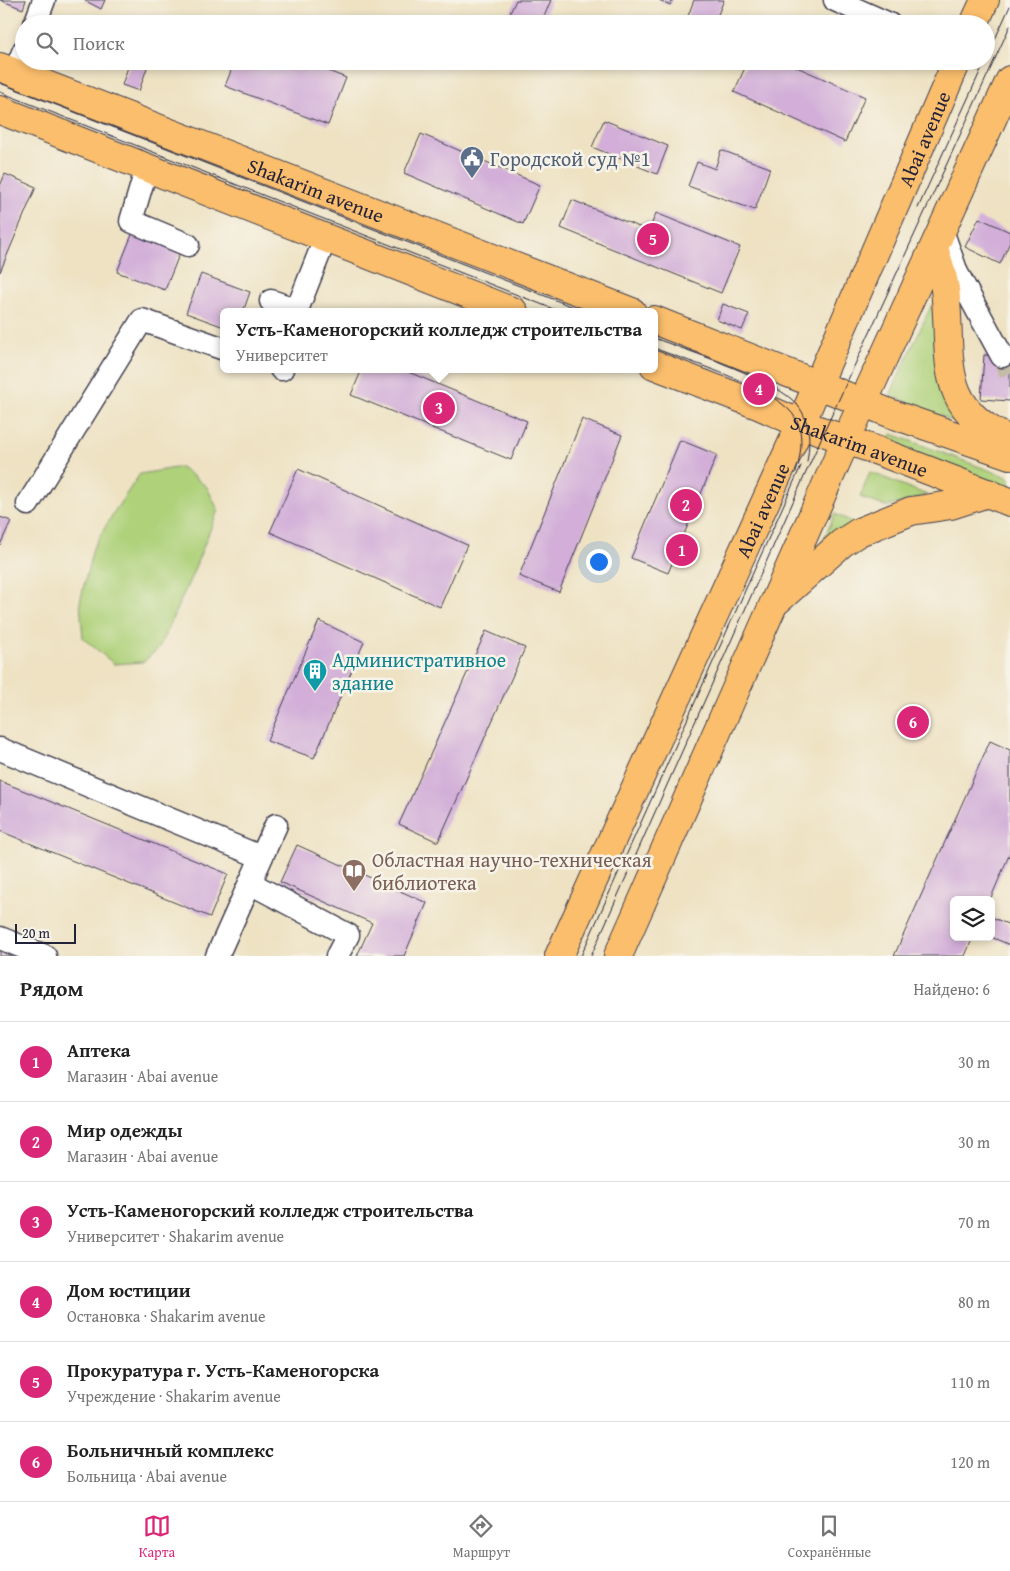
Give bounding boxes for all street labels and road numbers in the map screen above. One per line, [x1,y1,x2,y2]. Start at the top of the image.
street label: Abai avenue [890,86,957,191]
street label: Shakarim avenue [244,150,389,229]
street label: Shakarim avenue [786,407,933,484]
street label: Abai avenue [728,458,796,562]

